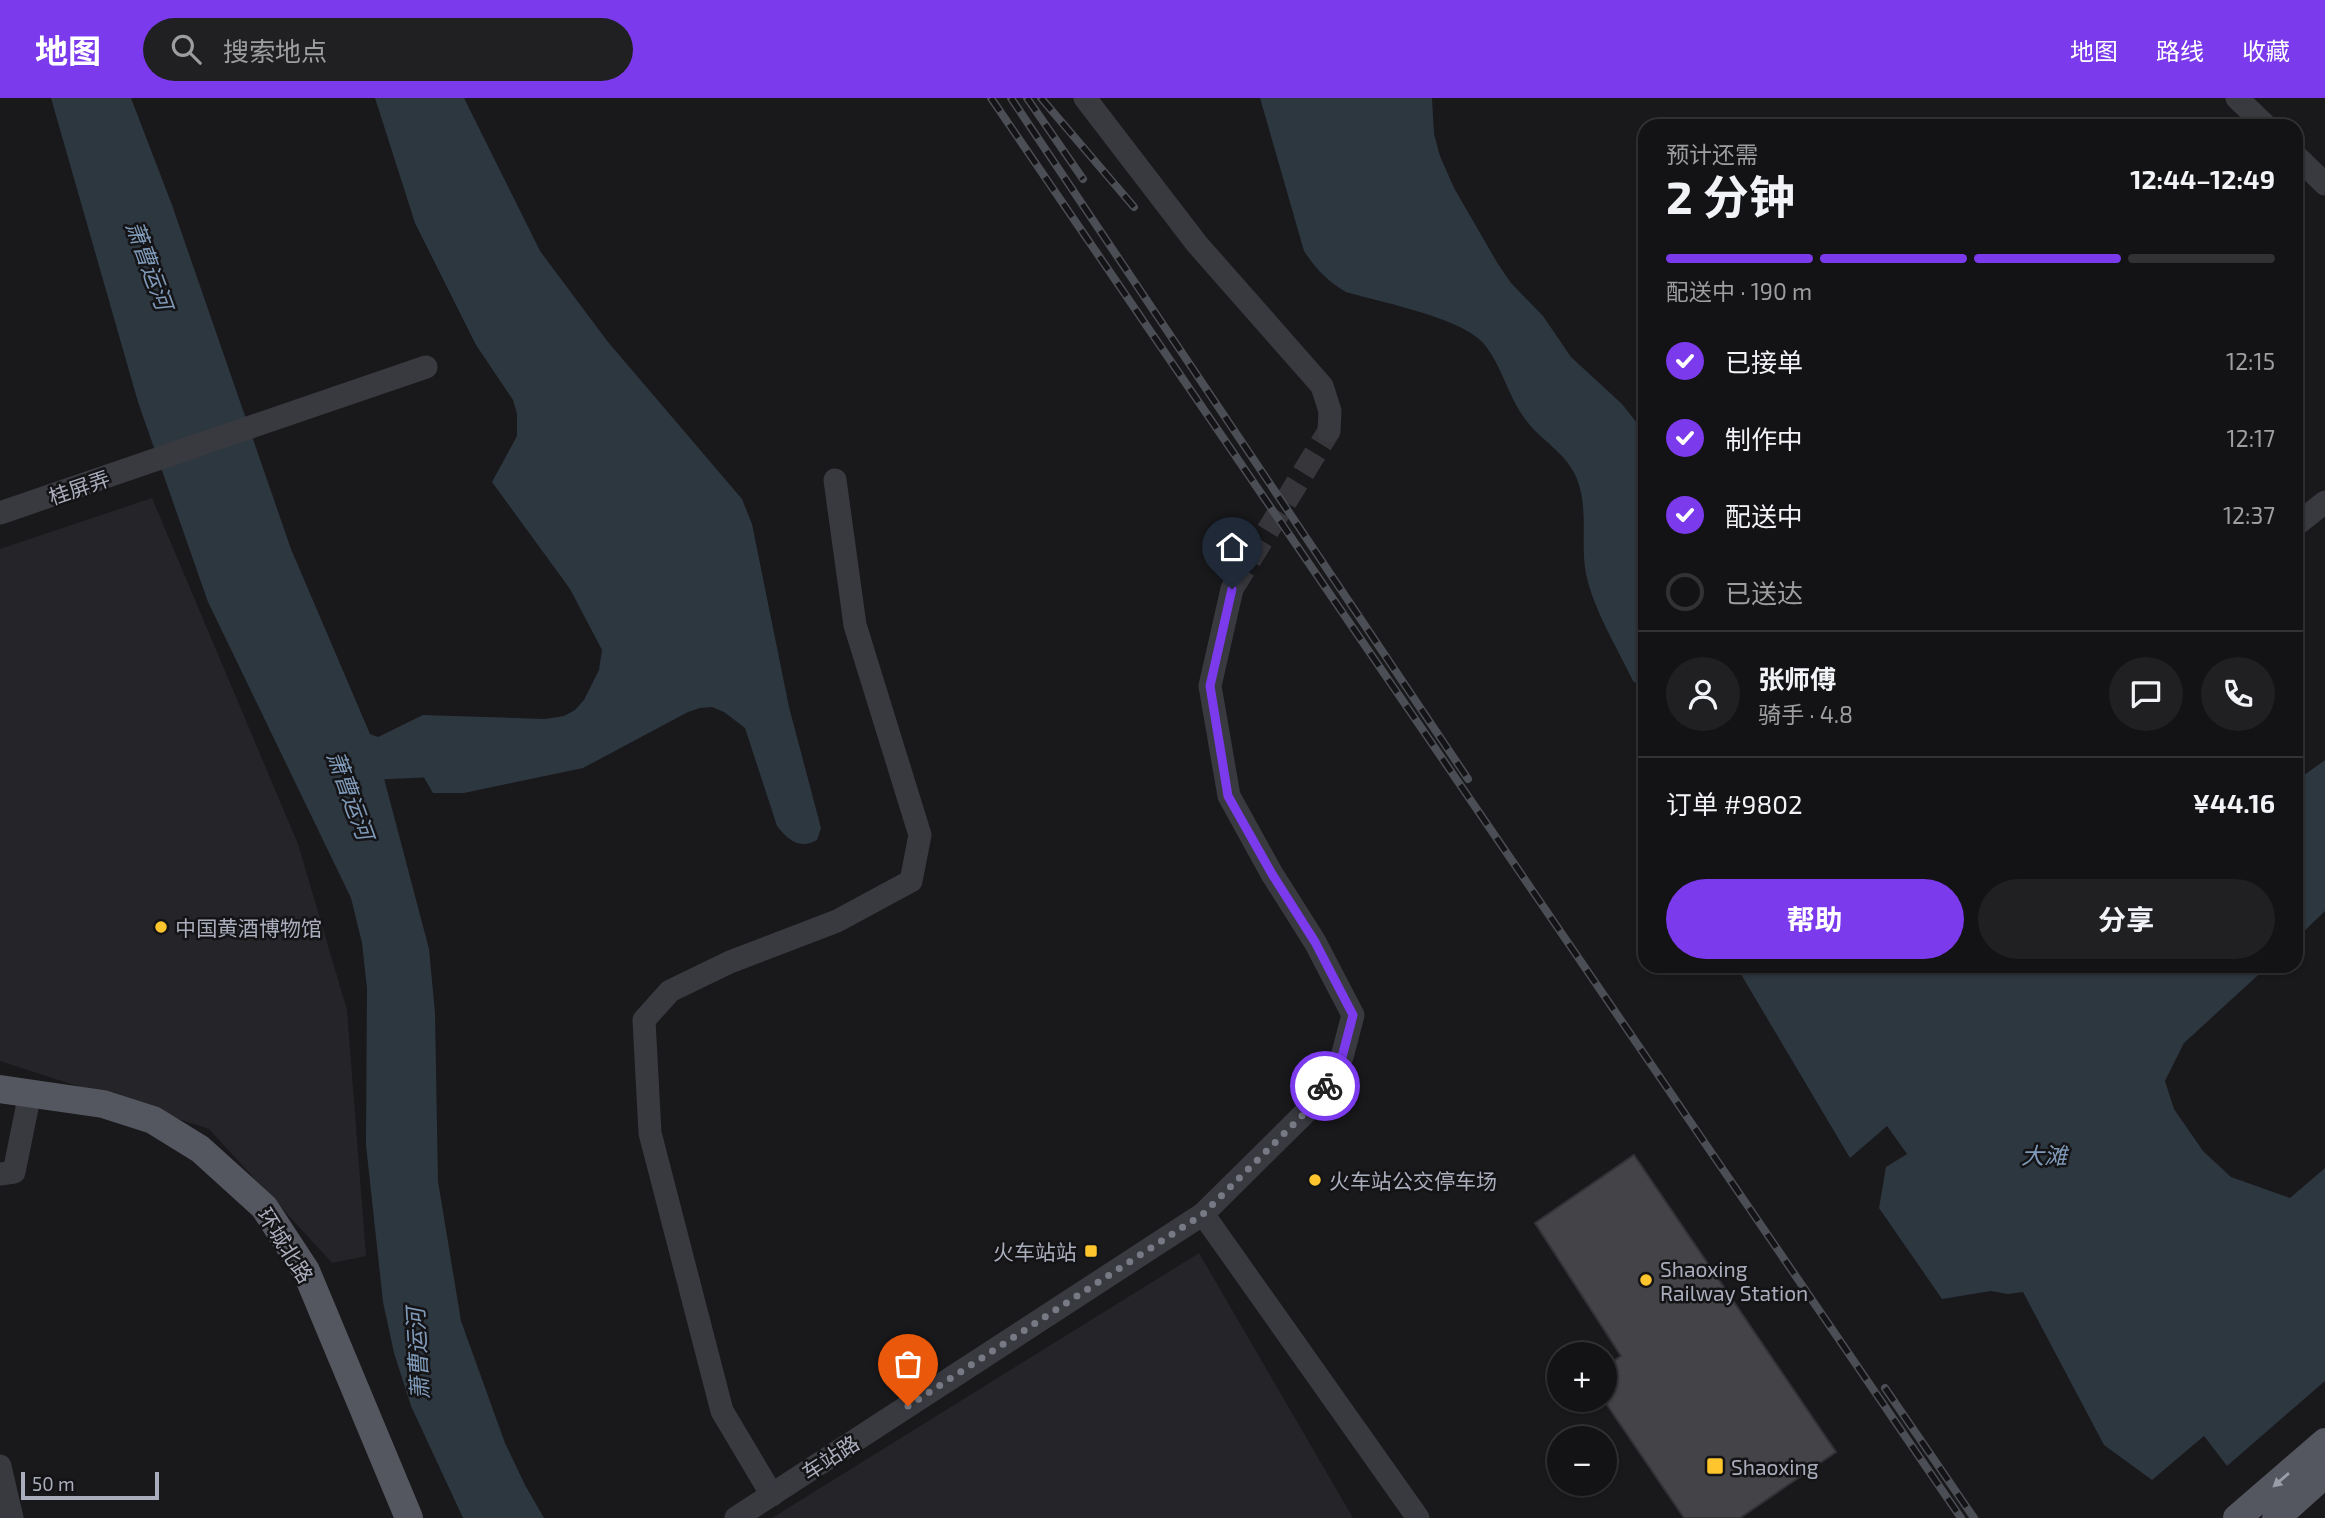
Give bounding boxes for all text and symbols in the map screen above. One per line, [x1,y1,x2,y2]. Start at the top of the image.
search box [143,18,633,81]
text: 地图 [35,30,101,70]
icon: search [167,30,205,68]
text: 搜索地点 [223,35,327,66]
text: 地图 [2070,36,2118,65]
text: 路线 [2156,36,2204,65]
text: 收藏 [2242,36,2290,65]
text: 预计还需 [1666,140,1758,168]
text: 12:44–12:49 [2130,163,2275,194]
text: 2 分钟 [1666,168,1795,223]
water label: 萧曹运河 [121,217,180,317]
text: 配送中 · 190 m [1666,277,1812,305]
icon: check [1666,342,1704,380]
text: 已接单 [1725,346,1803,377]
text: 12:15 [2226,347,2275,375]
icon: check [1666,419,1704,457]
text: 制作中 [1725,423,1803,454]
text: 12:17 [2227,424,2275,452]
street label: 桂屏弄 [45,465,113,509]
icon: check [1666,496,1704,534]
text: 配送中 [1725,500,1803,531]
text: 12:37 [2223,501,2275,529]
pin [1202,517,1262,589]
icon: home [1213,528,1251,566]
text: 已送达 [1725,577,1803,608]
button: person [1666,657,1740,731]
button: chat [2109,657,2183,731]
button: phone [2201,657,2275,731]
text: 张师傅 [1758,663,1836,694]
text: 骑手 · 4.8 [1758,700,1853,728]
water label: 萧曹运河 [322,747,381,847]
text: ¥44.16 [2193,787,2275,818]
text: 订单 #9802 [1666,788,1803,819]
button: 帮助 [1666,879,1964,959]
button: 分享 [1978,879,2275,959]
place label: 中国黄酒博物馆 [175,915,322,940]
marker: 中国黄酒博物馆 [153,919,169,935]
courier [1290,1051,1360,1121]
icon: bike [1306,1067,1344,1105]
water label: 大滩 [2021,1141,2070,1169]
place label: 火车站公交停车场 [1329,1168,1497,1193]
marker: 火车站公交停车场 [1307,1172,1323,1188]
street label: 环城北路 [253,1203,319,1287]
place label: 火车站站 [993,1239,1077,1264]
marker: 火车站站 [1083,1243,1099,1259]
place label: Shaoxing Railway Station [1660,1256,1808,1305]
marker: Shaoxing Railway Station [1638,1272,1654,1288]
water label: 萧曹运河 [400,1303,433,1401]
pin [878,1334,938,1406]
map controls [1547,1342,1617,1496]
button: + [1547,1342,1617,1412]
icon: bag [889,1345,927,1383]
button: − [1547,1426,1617,1496]
street label: 车站路 [797,1429,863,1485]
place label: Shaoxing [1731,1454,1819,1479]
marker: Shaoxing [1705,1456,1725,1476]
scale bar [21,1469,159,1501]
text: 50 m [32,1472,75,1495]
one-way arrow [2272,1472,2290,1488]

